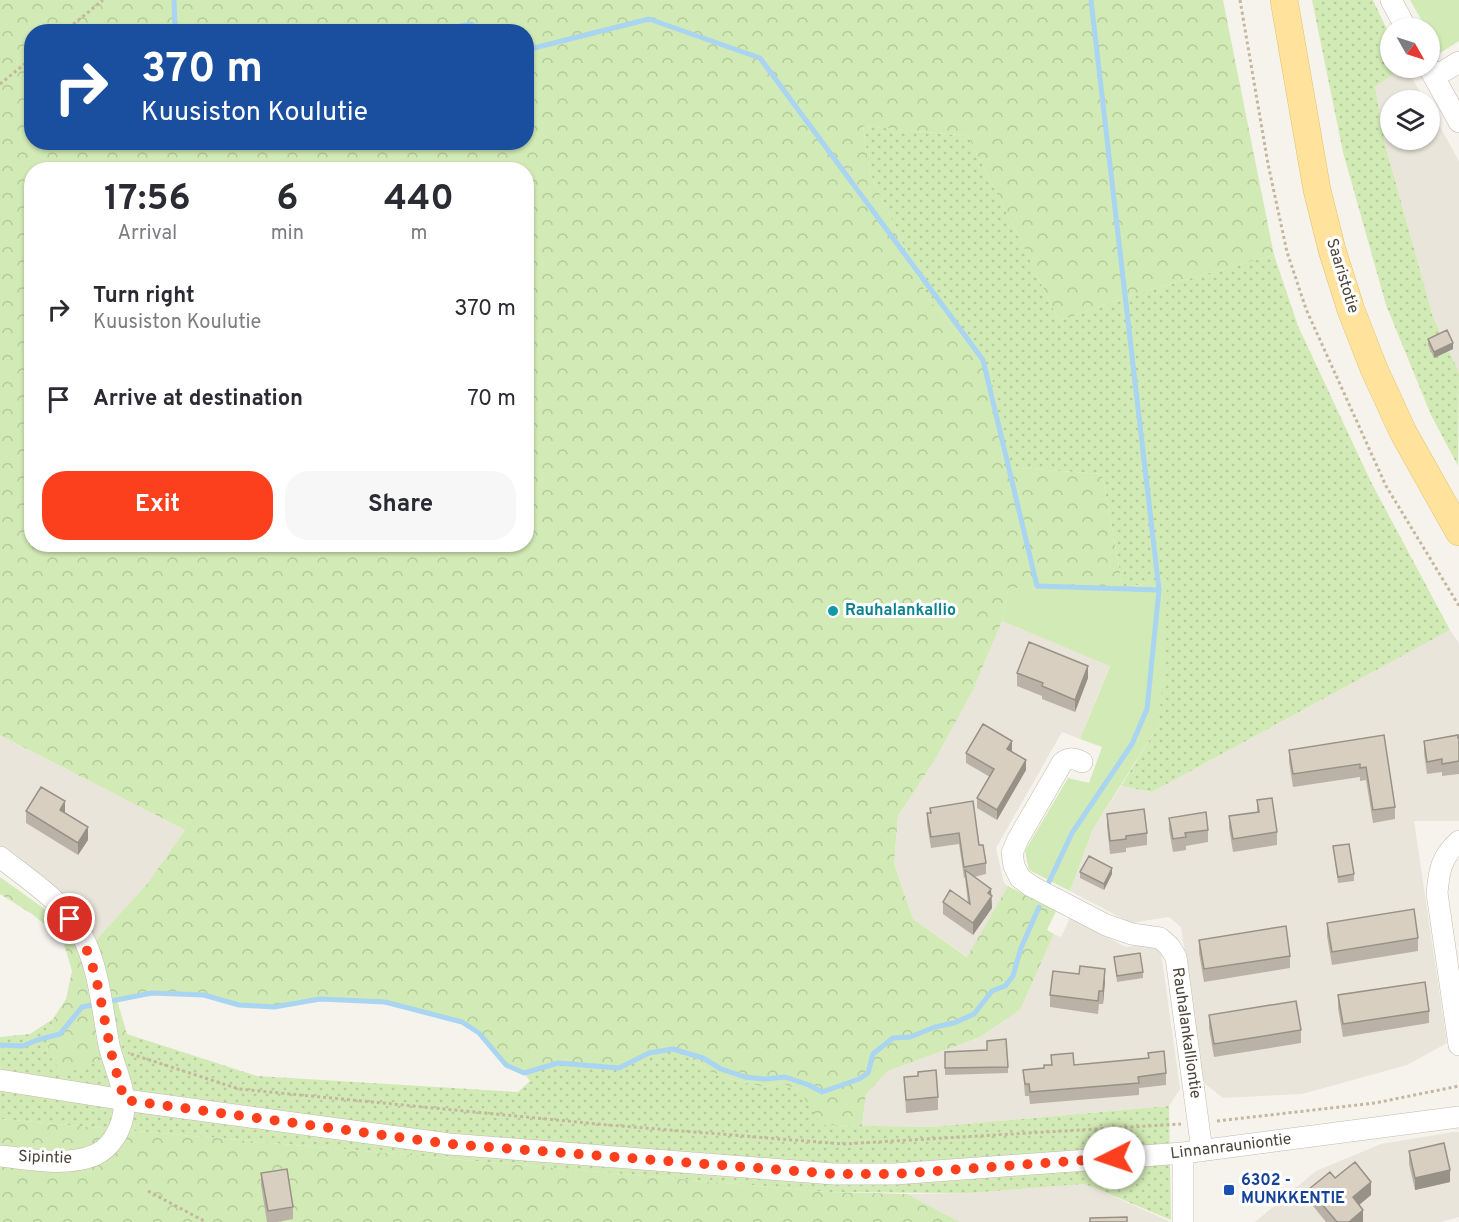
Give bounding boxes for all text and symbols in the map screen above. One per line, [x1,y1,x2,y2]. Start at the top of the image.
north arrow [1380,18,1440,78]
map controls [1380,18,1440,150]
text: 370 m [141,44,263,97]
icon: right [42,48,120,126]
button: layers [1380,90,1440,150]
text: Kuusiston Koulutie [141,96,368,130]
text: 17:56 [104,177,191,223]
text: 6 [276,177,298,223]
text: 440 [384,177,454,223]
text: Arrival [118,221,177,247]
text: min [271,221,304,247]
text: m [410,221,427,247]
street label: Saaristotie [1321,236,1363,316]
text: Turn right [93,283,195,310]
icon: right [42,293,75,326]
text: 370 m [454,296,516,323]
text: Kuusiston Koulutie [93,310,261,336]
icon: arrive [42,383,75,416]
text: Arrive at destination [93,386,303,413]
text: 70 m [467,386,516,413]
button: Exit [42,471,273,540]
button: Share [285,471,516,540]
place label: Rauhalankallio [845,601,956,621]
marker: Rauhalankallio [826,604,840,618]
pin [44,893,95,944]
icon: arrive [53,902,86,935]
street label: Rauhalankalliontie [1167,966,1205,1100]
position arrow [1082,1126,1146,1190]
street label: Linnanrauniontie [1169,1130,1293,1164]
street label: Sipintie [18,1147,72,1169]
place label: 6302 - MUNKKENTIE [1241,1171,1345,1209]
marker: 6302 - MUNKKENTIE [1222,1183,1236,1197]

